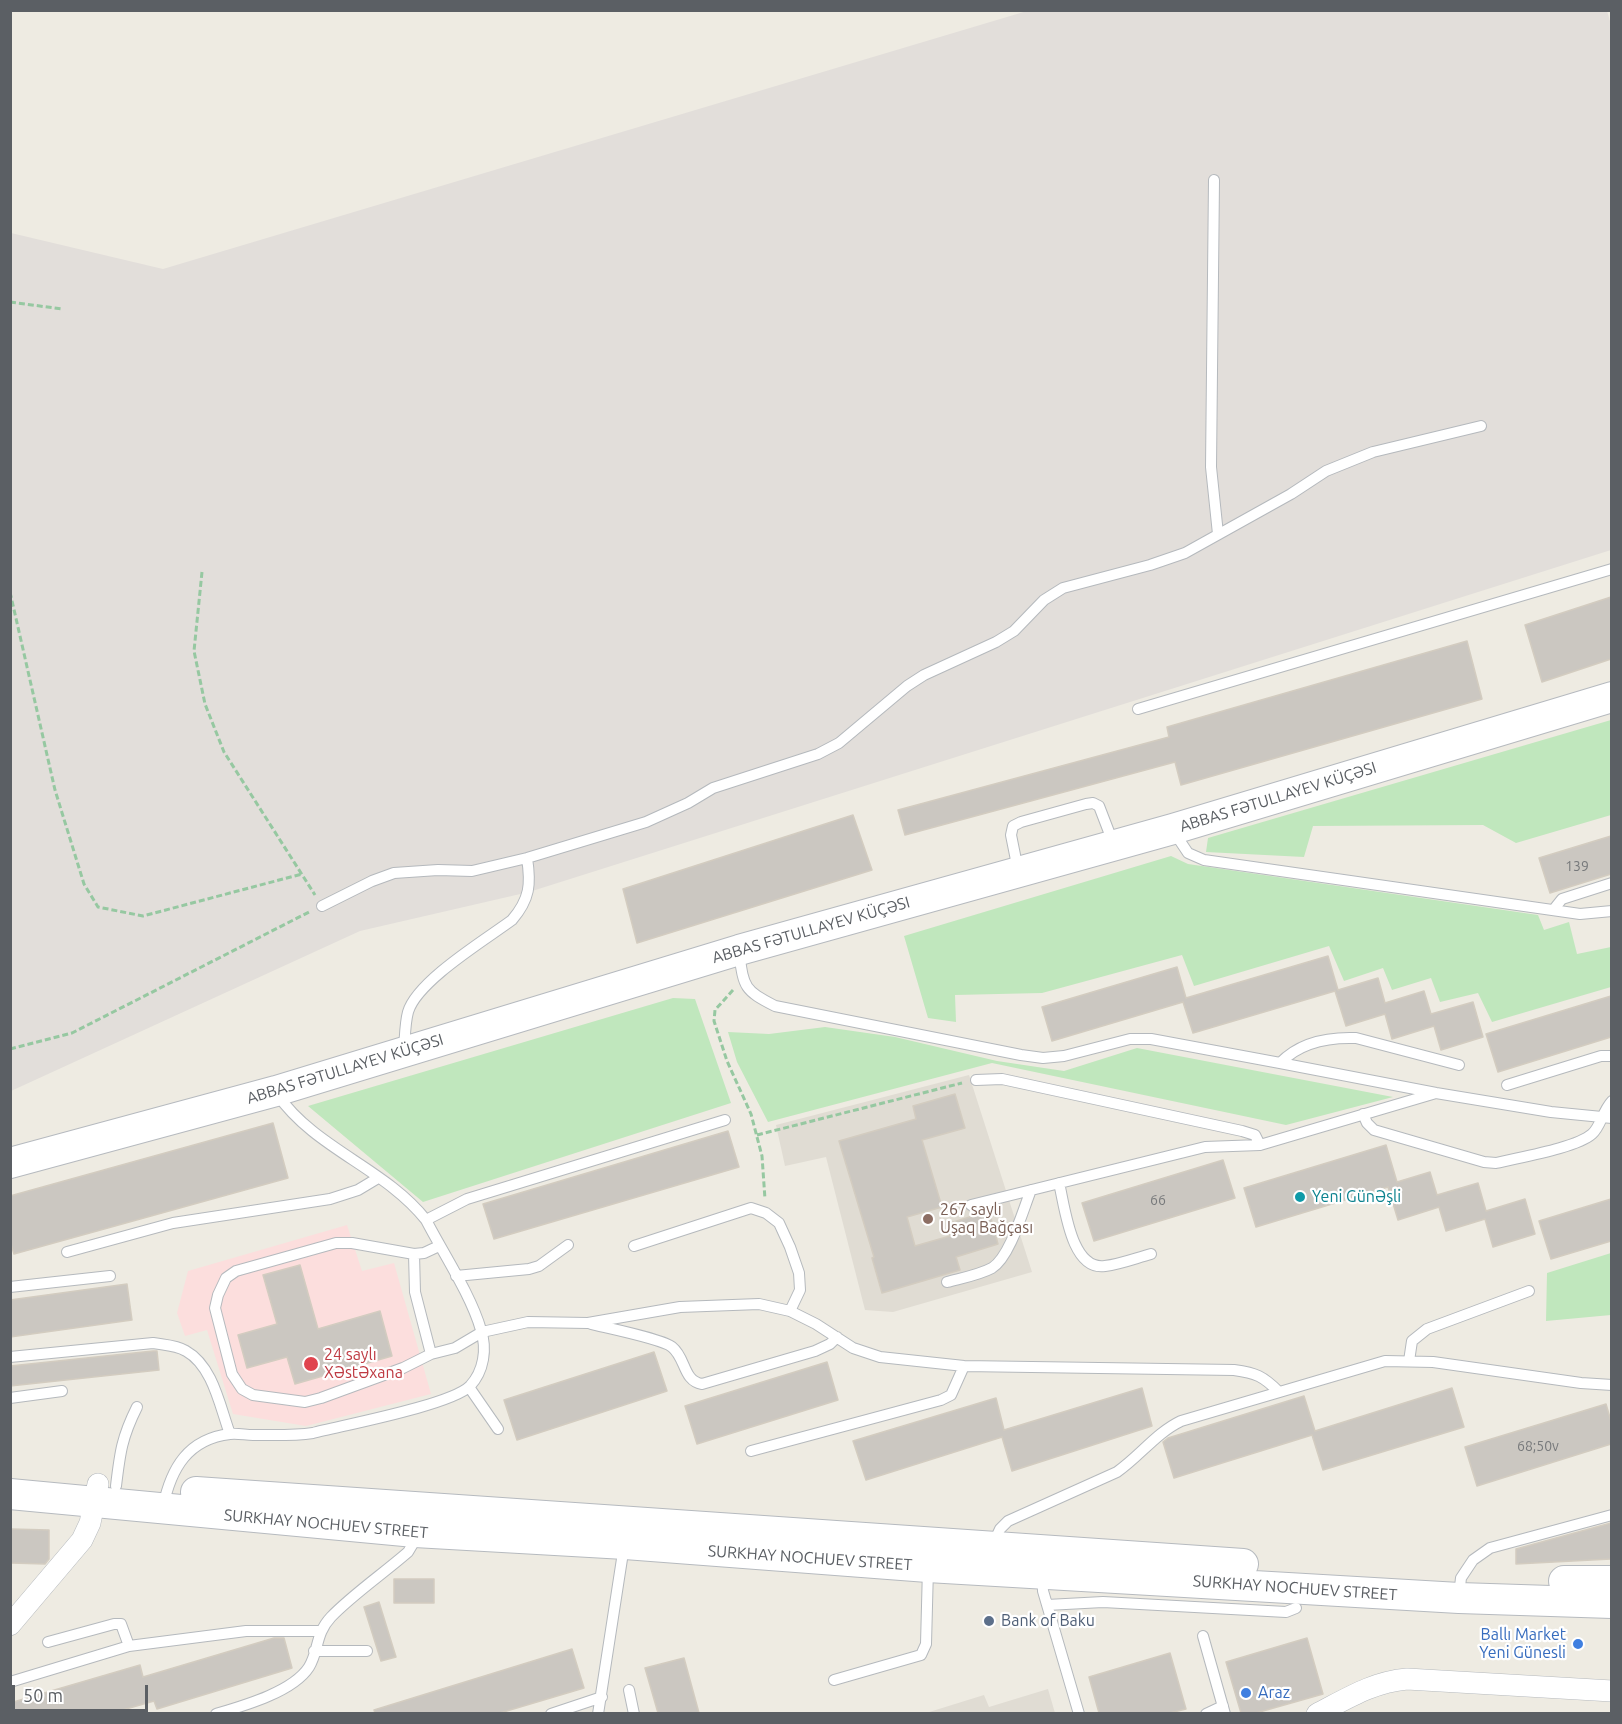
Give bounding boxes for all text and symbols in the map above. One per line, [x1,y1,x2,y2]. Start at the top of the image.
street label: ABBAS FƏTULLAYEV KÜÇƏSI [1177,758,1379,836]
house number: 139 [1565,858,1589,874]
street label: ABBAS FƏTULLAYEV KÜÇƏSI [710,893,912,967]
street label: ABBAS FƏTULLAYEV KÜÇƏSI [244,1030,446,1108]
place label: Yeni Günəşli [1312,1187,1401,1207]
marker: Yeni Günəşli [1293,1190,1307,1204]
house number: 66 [1150,1192,1166,1208]
place label: 267 saylı Uşaq Bağçası [940,1200,1033,1238]
marker: 267 saylı Uşaq Bağçası [921,1212,935,1226]
place label: 24 saylı Xəstəxana [324,1345,403,1383]
marker: 24 saylı Xəstəxana [302,1355,320,1373]
house number: 68;50v [1517,1438,1559,1454]
street label: SURKHAY NOCHUEV STREET [223,1506,429,1542]
street label: SURKHAY NOCHUEV STREET [707,1541,913,1575]
street label: SURKHAY NOCHUEV STREET [1192,1571,1398,1605]
place label: Bank of Baku [1001,1611,1095,1631]
marker: Bank of Baku [982,1614,996,1628]
place label: Ballı Market Yeni Günesli [1479,1625,1566,1663]
marker: Ballı Market Yeni Günesli [1571,1637,1585,1651]
scale bar [15,1673,152,1711]
place label: Araz [1258,1683,1290,1703]
text: 50 m [23,1685,63,1705]
marker: Araz [1239,1686,1253,1700]

